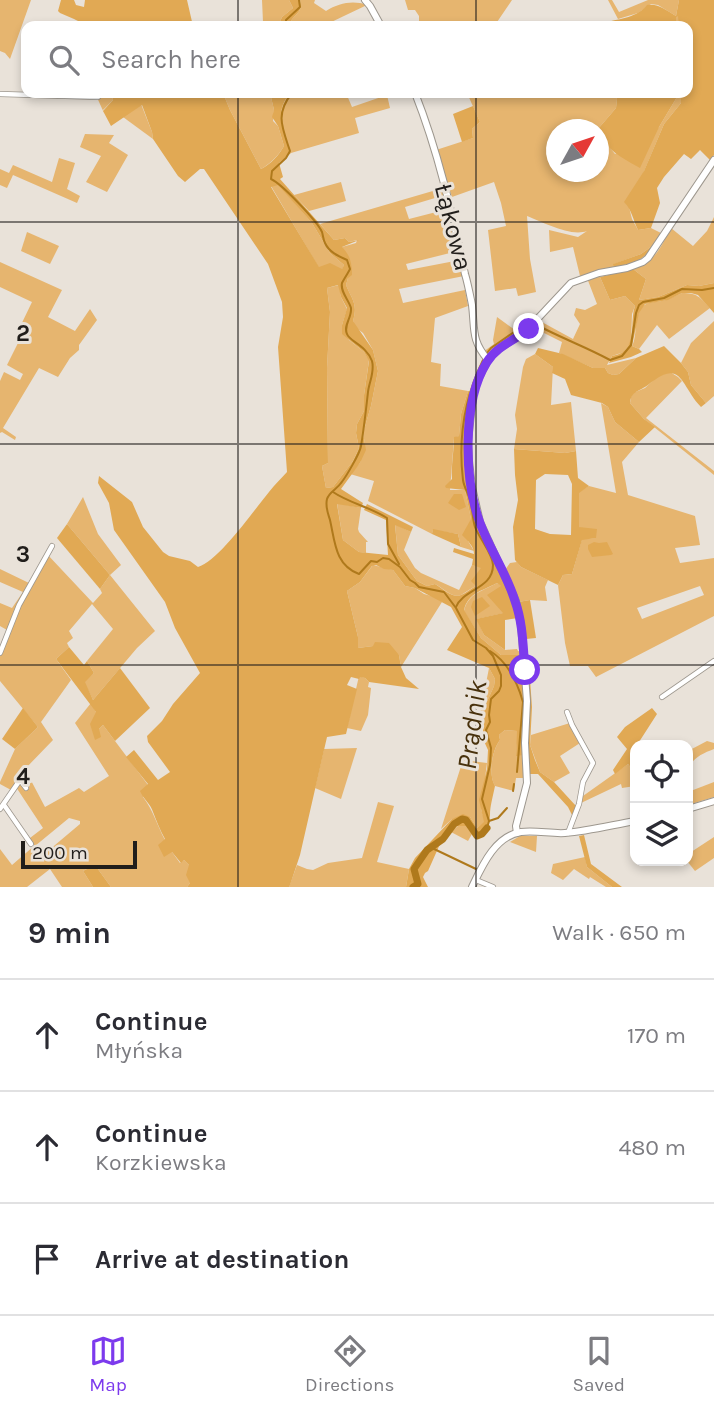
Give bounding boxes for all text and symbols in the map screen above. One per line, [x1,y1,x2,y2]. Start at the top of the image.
search box [21,21,693,98]
icon: search [45,41,83,79]
text: Search here [101,44,241,75]
north arrow [546,119,609,182]
street label: Łąkowa [428,180,479,274]
route end [513,313,544,344]
text: 2 [16,320,30,347]
text: 3 [16,541,30,568]
route start [509,654,540,685]
water label: Prądnik [450,678,493,772]
map controls [630,740,693,866]
button: locate [630,740,693,803]
text: 4 [16,763,30,790]
button: layers [630,803,693,866]
scale bar [21,838,136,870]
text: 200 m [32,842,88,864]
text: 9 min [28,915,111,951]
text: Walk · 650 m [552,919,686,946]
text: Continue [95,1006,207,1037]
icon: ahead [28,1016,66,1054]
text: 170 m [627,1022,686,1049]
text: Młyńska [95,1037,183,1064]
text: Continue [95,1118,207,1149]
icon: ahead [28,1128,66,1166]
text: 480 m [618,1134,686,1161]
text: Korzkiewska [95,1149,227,1176]
icon: arrive [28,1240,66,1278]
text: Arrive at destination [95,1244,349,1275]
tab: Map [89,1332,127,1396]
tab: Directions [305,1332,394,1396]
tab: Saved [572,1332,625,1396]

